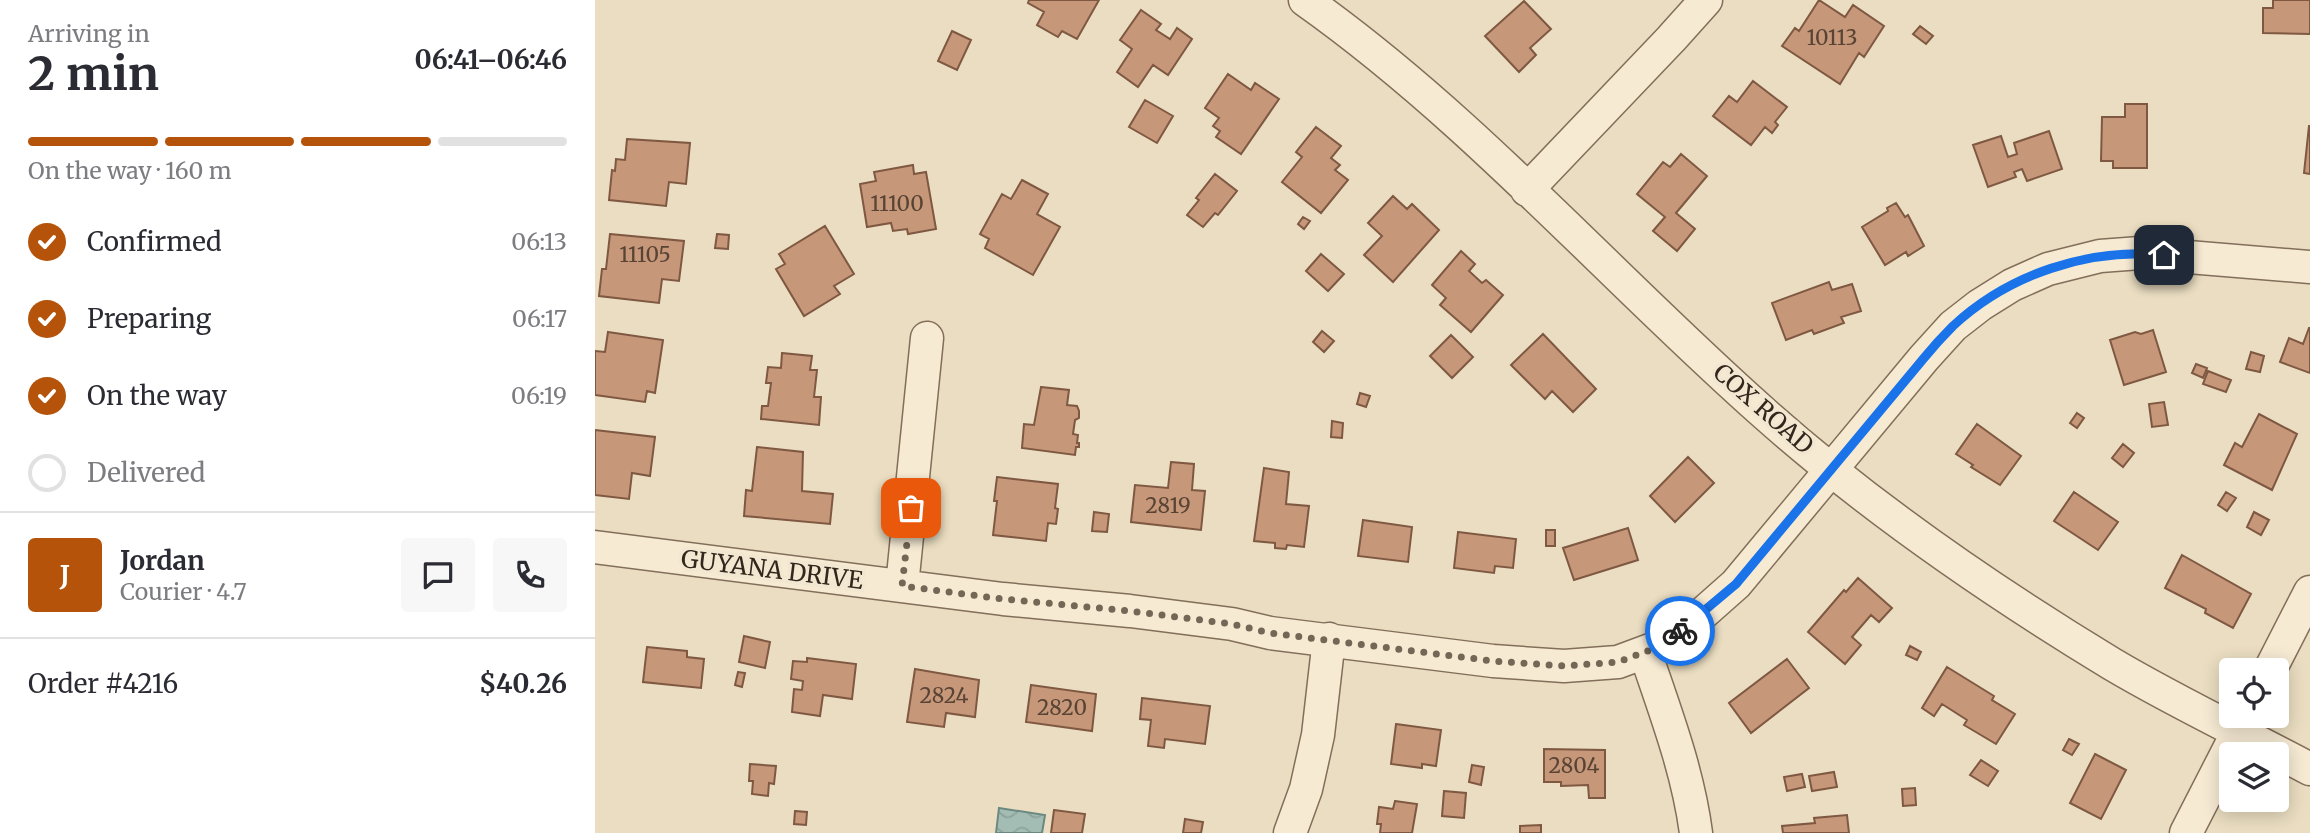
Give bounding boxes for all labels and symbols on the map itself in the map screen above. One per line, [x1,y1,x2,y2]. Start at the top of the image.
house number: 10113 [1806,24,1858,51]
house number: 11100 [870,190,924,217]
pin [2134,225,2194,285]
house number: 11105 [619,241,671,268]
street label: COX ROAD [1707,357,1820,461]
pin [881,478,941,538]
house number: 2819 [1145,492,1191,519]
street label: GUYANA DRIVE [679,543,866,596]
courier [1645,596,1715,666]
house number: 2824 [919,682,969,709]
house number: 2820 [1037,694,1087,721]
house number: 2804 [1549,752,1599,779]

